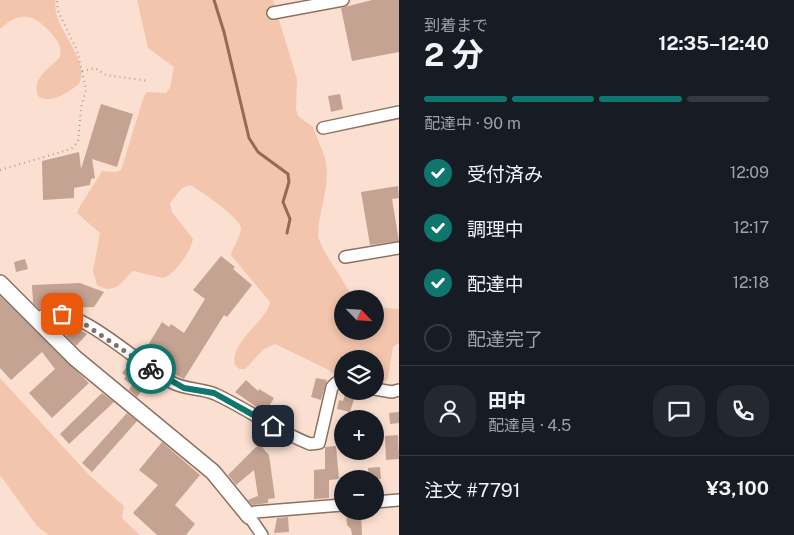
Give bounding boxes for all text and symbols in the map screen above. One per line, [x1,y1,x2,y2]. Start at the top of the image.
text: 到着まで [424,16,488,35]
text: 12:35–12:40 [658,32,769,54]
text: 2 分 [424,36,484,73]
text: 配達中 · 90 m [424,114,521,133]
icon: check [424,159,452,187]
text: 受付済み [467,163,543,185]
text: 12:09 [730,163,769,182]
icon: check [424,214,452,242]
text: 調理中 [467,218,524,240]
text: 12:17 [733,218,769,237]
icon: check [424,269,452,297]
text: 配達中 [467,273,524,295]
text: 12:18 [732,273,769,292]
north arrow [334,290,384,340]
map controls [334,290,384,520]
pin [41,293,83,335]
icon: bag [48,300,76,328]
text: 配達完了 [467,328,543,350]
courier [126,344,176,394]
button: layers [334,350,384,400]
icon: bike [137,355,165,383]
button: person [424,385,476,437]
button: chat [653,385,705,437]
button: phone [717,385,769,437]
text: 田中 [488,389,526,411]
pin [252,405,294,447]
button: + [334,410,384,460]
icon: home [259,412,287,440]
text: 配達員 · 4.5 [488,416,571,435]
button: − [334,470,384,520]
text: ¥3,100 [706,477,769,499]
text: 注文 #7791 [424,479,520,501]

